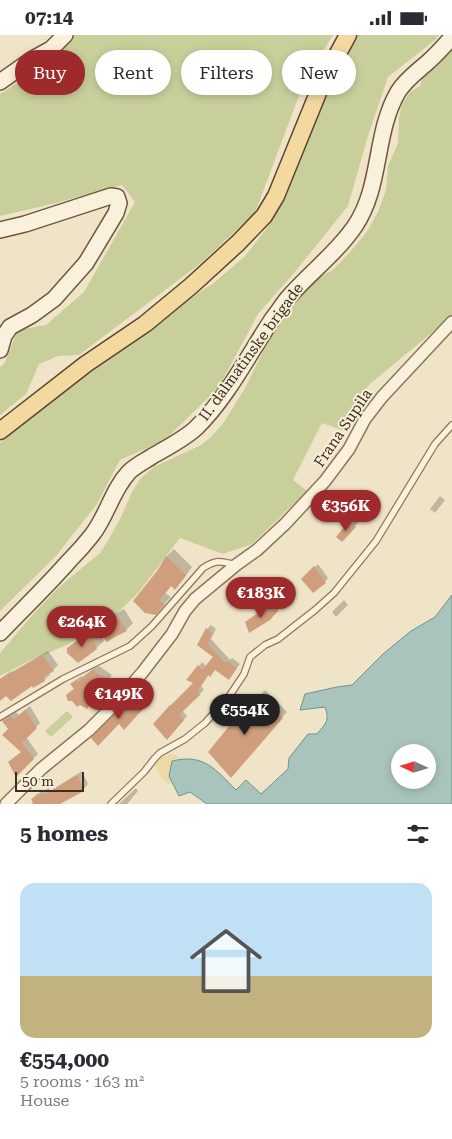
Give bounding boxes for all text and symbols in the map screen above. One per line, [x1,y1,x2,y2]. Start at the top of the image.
text: 07:14 [25,6,74,29]
chip: Buy [15,50,85,95]
chip: Rent [95,50,171,95]
chip: Filters [181,50,272,95]
chip: New [282,50,356,95]
street label: II. dalmatinske brigade [195,280,307,424]
street label: Frana Supila [310,385,376,471]
pin: €356K [311,489,381,532]
text: €356K [322,496,370,515]
pin: €183K [226,577,296,619]
text: €183K [237,583,285,602]
pin: €264K [47,605,117,648]
text: €264K [58,612,106,631]
pin: €149K [84,677,154,720]
text: €149K [95,684,143,703]
pin: €554K [210,693,280,736]
text: €554K [221,700,269,719]
north arrow [391,744,436,789]
map controls [391,744,436,789]
scale bar [15,769,84,792]
text: 50 m [22,773,54,789]
icon: filters [404,820,432,848]
text: 5 homes [20,822,108,846]
icon: home [181,916,271,1006]
text: €554,000 [20,1048,109,1072]
text: 5 rooms · 163 m² [20,1072,144,1091]
text: House [20,1091,69,1110]

